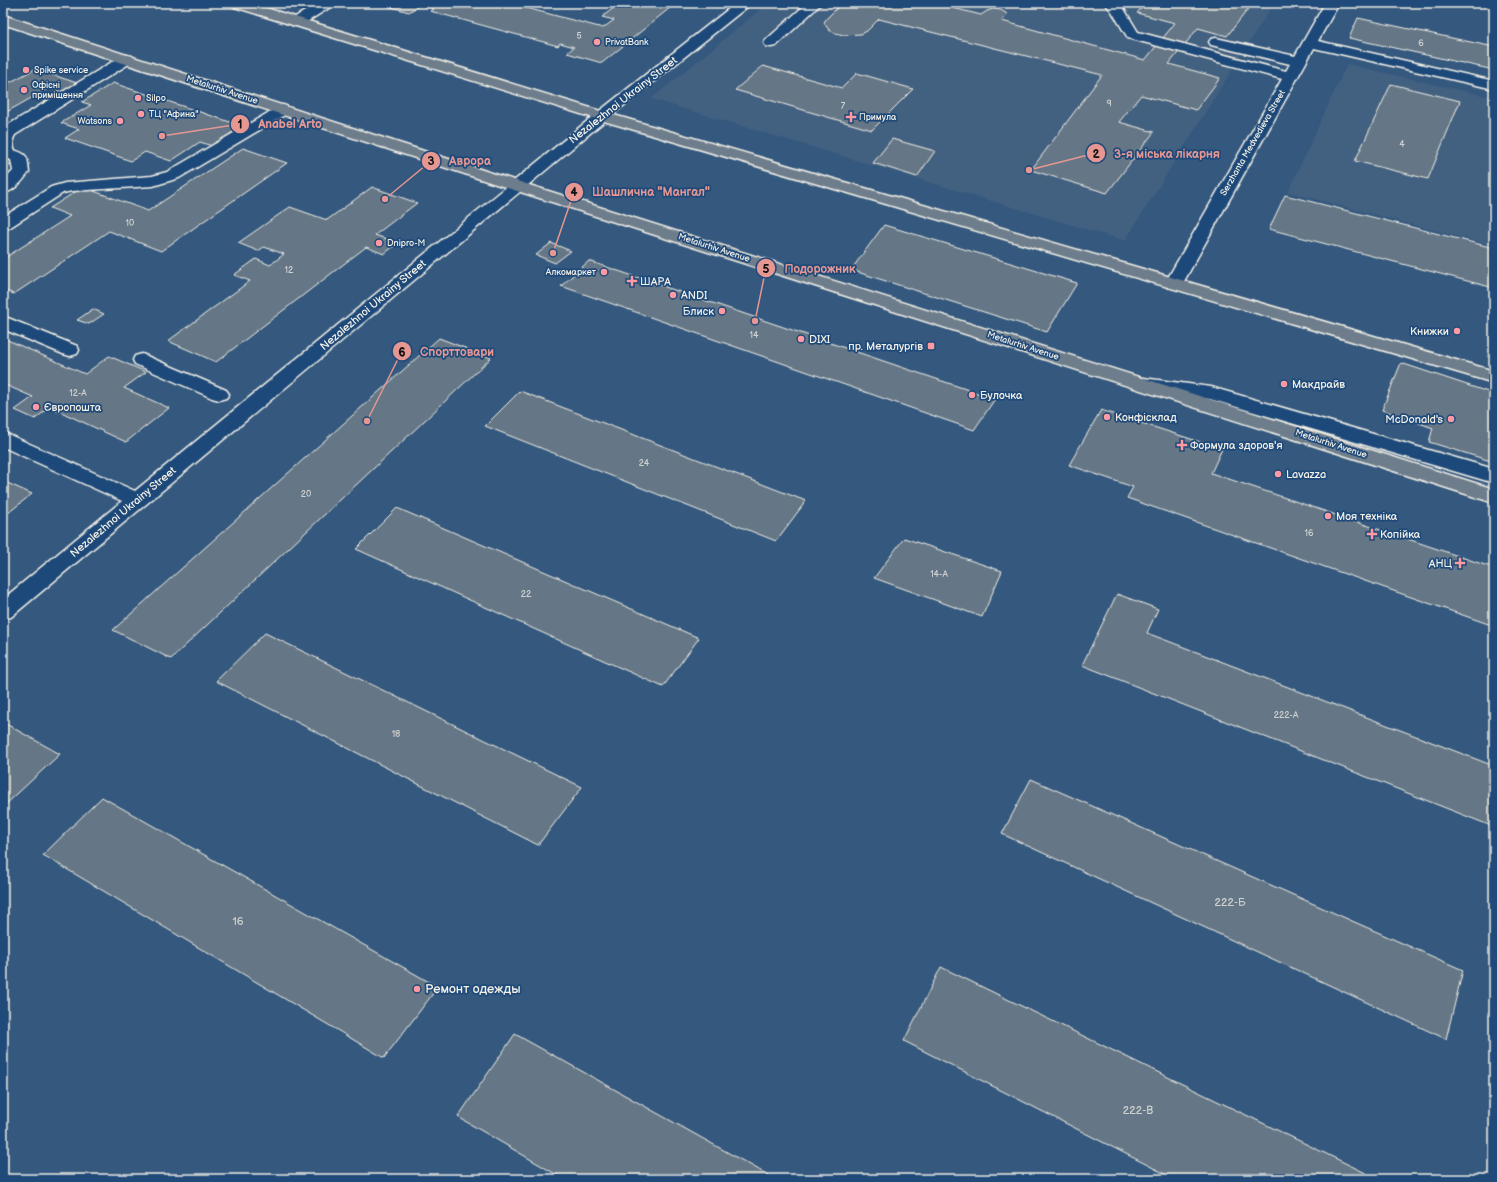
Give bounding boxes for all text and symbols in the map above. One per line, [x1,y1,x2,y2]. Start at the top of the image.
house number: 5 [576,31,582,42]
marker: PrivatBank [592,37,602,47]
place label: PrivatBank [605,37,649,48]
house number: 6 [1418,38,1424,49]
street label: Nezalezhnoi Ukrainy Street [566,53,680,146]
marker: Spike service [21,65,31,75]
place label: Spike service [34,65,89,76]
street label: Metalurhiv Avenue [185,73,260,107]
place label: Офісні приміщення [32,80,83,101]
marker: Офісні приміщення [19,85,29,95]
street label: Serzhanta Medvedieva Street [1218,88,1288,198]
marker: Silpo [133,93,143,103]
place label: Silpo [146,93,166,104]
house number: 9 [1106,98,1112,109]
house number: 7 [841,101,846,112]
marker: ТЦ "Афина" [136,109,146,119]
place label: ТЦ "Афина" [149,109,199,120]
callout: Anabel Arto [230,112,330,136]
marker: Примула [846,112,856,122]
place label: Примула [859,112,897,123]
place label: Watsons [77,116,113,127]
marker: Watsons [115,116,125,126]
text: 1 [237,117,243,132]
text: Anabel Arto [257,117,322,132]
house number: 4 [1399,139,1405,150]
callout: 3-я міська лікарня [1086,141,1228,165]
text: 2 [1092,147,1100,162]
text: 3-я міська лікарня [1114,147,1220,162]
callout: Аврора [421,149,499,173]
text: 3 [427,154,435,169]
text: Аврора [448,154,492,169]
callout: Шашлична "Мангал" [564,180,718,204]
text: 4 [570,185,578,200]
text: Шашлична "Мангал" [592,185,710,200]
house number: 10 [126,218,134,229]
street label: Metalurhiv Avenue [677,231,752,265]
marker: Dnipro-M [374,238,384,248]
place label: Dnipro-M [387,238,425,249]
callout: Подорожник [756,256,863,280]
street label: Nezalezhnoi Ukrainy Street [318,257,429,353]
text: 5 [763,262,770,277]
text: Подорожник [785,262,856,277]
house number: 12 [285,265,294,276]
place label: Алкомаркет [545,267,597,278]
marker: Алкомаркет [599,267,609,277]
place label: ШАРА [640,275,671,288]
marker: ШАРА [627,276,637,286]
place label: ANDI [681,289,708,302]
marker: ANDI [668,290,678,300]
place label: Блиск [683,305,714,318]
marker: Блиск [717,306,727,316]
place label: Книжки [1410,325,1449,338]
marker: Книжки [1452,326,1462,336]
street label: Metalurhiv Avenue [986,329,1061,363]
house number: 14 [750,330,759,341]
place label: DIXI [809,333,831,346]
marker: DIXI [796,334,806,344]
callout: Спорттовари [392,339,502,363]
place label: пр. Металургів [848,340,923,353]
marker: пр. Металургів [926,341,936,351]
text: 6 [398,345,406,360]
text: Спорттовари [420,345,494,360]
place label: Макдрайв [1292,378,1345,391]
marker: Макдрайв [1279,379,1289,389]
house number: 12-А [69,388,87,399]
place label: Булочка [980,389,1023,402]
marker: Булочка [967,390,977,400]
place label: Європошта [44,401,102,414]
marker: Європошта [31,402,41,412]
place label: Конфісклад [1115,411,1177,424]
marker: Конфісклад [1102,412,1112,422]
place label: McDonald's [1385,413,1444,426]
marker: McDonald's [1446,414,1456,424]
street label: Metalurhiv Avenue [1294,427,1369,461]
place label: Формула здоров'я [1190,439,1283,452]
marker: Формула здоров'я [1177,440,1187,450]
house number: 24 [639,458,650,469]
street label: Nezalezhnoi Ukrainy Street [68,464,179,560]
place label: Lavazza [1286,468,1326,481]
marker: Lavazza [1273,469,1283,479]
house number: 20 [301,489,311,500]
place label: Моя техніка [1336,510,1398,523]
marker: Моя техніка [1323,511,1333,521]
house number: 16 [1305,528,1314,539]
place label: Копійка [1380,528,1421,541]
marker: Копійка [1367,529,1377,539]
place label: АНЦ [1428,557,1453,570]
marker: АНЦ [1455,558,1465,568]
house number: 14-А [930,569,948,580]
house number: 22 [521,589,532,600]
house number: 222-А [1274,710,1299,721]
house number: 18 [392,729,400,740]
house number: 222-Б [1214,896,1246,909]
house number: 16 [233,915,244,928]
place label: Ремонт одежды [425,981,521,997]
marker: Ремонт одежды [412,984,422,994]
house number: 222-В [1123,1104,1153,1117]

